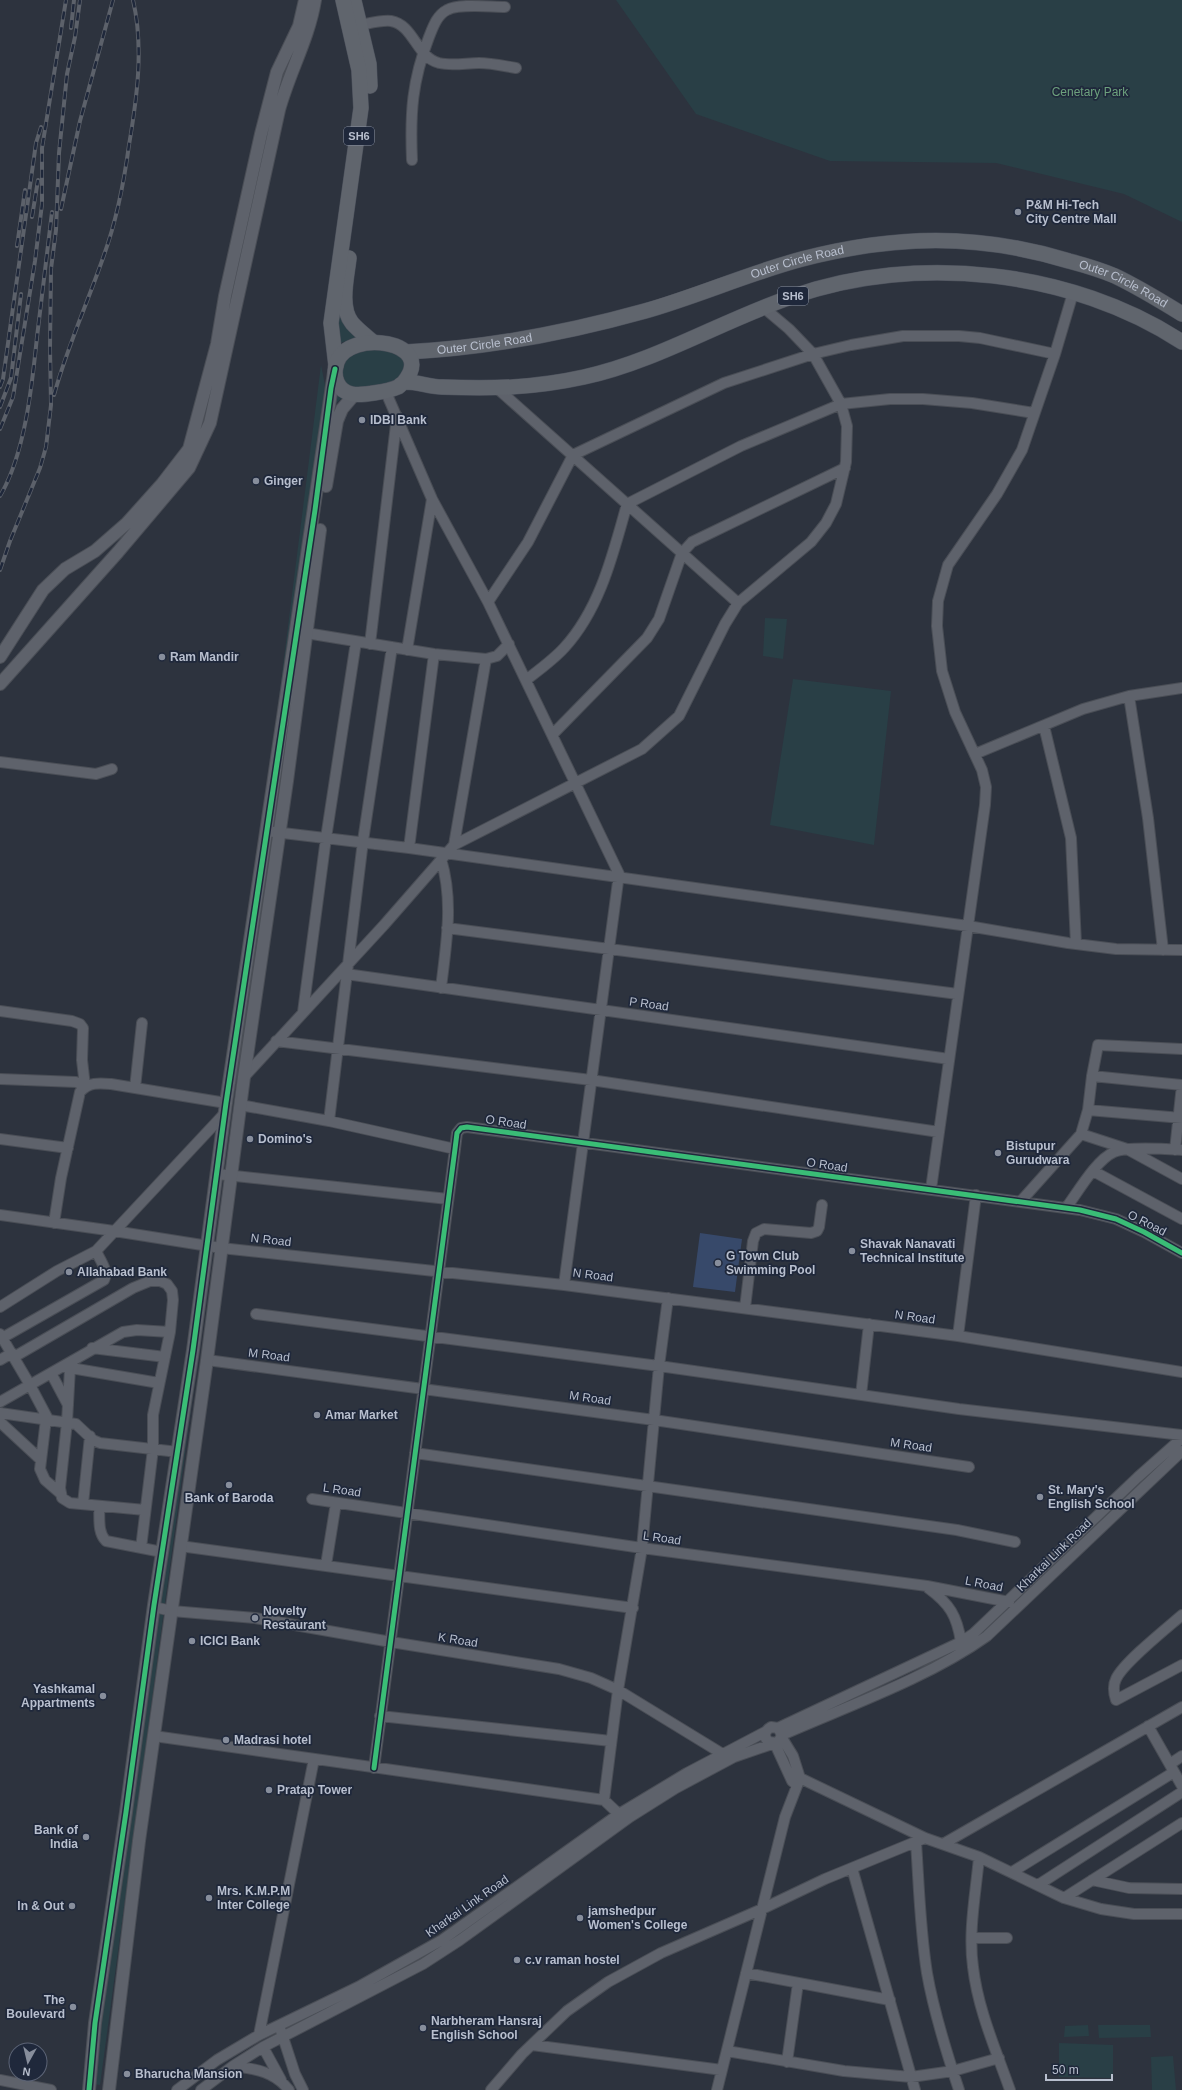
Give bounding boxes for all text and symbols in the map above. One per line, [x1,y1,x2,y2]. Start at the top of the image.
park label: Cenetary Park [1052,85,1129,99]
road number: SH6 [344,127,374,145]
place label: P&M Hi-Tech City Centre Mall [1026,198,1117,226]
marker: P&M Hi-Tech City Centre Mall [1013,207,1023,217]
street label: Outer Circle Road [749,243,845,281]
street label: Outer Circle Road [1077,257,1170,310]
road number: SH6 [778,287,808,305]
street label: Outer Circle Road [436,330,533,357]
place label: IDBI Bank [370,413,427,427]
marker: IDBI Bank [357,415,367,425]
place label: Ginger [264,474,303,488]
marker: Ginger [251,476,261,486]
place label: Ram Mandir [170,650,239,664]
marker: Ram Mandir [157,652,167,662]
street label: P Road [628,994,670,1014]
street label: O Road [485,1112,527,1132]
place label: Domino's [258,1132,313,1146]
marker: Domino's [245,1134,255,1144]
place label: Bistupur Gurudwara [1006,1139,1070,1167]
marker: Bistupur Gurudwara [993,1148,1003,1158]
street label: O Road [806,1155,848,1175]
street label: O Road [1125,1207,1169,1239]
street label: N Road [250,1231,292,1249]
place label: Shavak Nanavati Technical Institute [860,1237,965,1265]
marker: Shavak Nanavati Technical Institute [847,1246,857,1256]
place label: G Town Club Swimming Pool [726,1249,815,1277]
marker: G Town Club Swimming Pool [713,1258,723,1268]
place label: Allahabad Bank [77,1265,167,1279]
street label: N Road [572,1266,614,1284]
marker: Allahabad Bank [64,1267,74,1277]
street label: N Road [894,1307,936,1327]
street label: M Road [247,1345,291,1365]
street label: M Road [568,1388,612,1408]
place label: Amar Market [325,1408,398,1422]
marker: Amar Market [312,1410,322,1420]
street label: M Road [889,1435,933,1455]
marker: Bank of Baroda [224,1480,234,1490]
street label: L Road [322,1480,362,1500]
place label: St. Mary's English School [1048,1483,1135,1511]
place label: Bank of Baroda [185,1491,274,1505]
marker: St. Mary's English School [1035,1492,1045,1502]
street label: Kharkai Link Road [1014,1516,1094,1594]
street label: L Road [642,1528,682,1548]
street label: L Road [964,1573,1004,1595]
place label: Novelty Restaurant [263,1604,326,1632]
marker: Novelty Restaurant [250,1613,260,1623]
street label: K Road [437,1630,479,1650]
place label: ICICI Bank [200,1634,260,1648]
marker: ICICI Bank [187,1636,197,1646]
place label: Yashkamal Appartments [21,1682,95,1710]
marker: Yashkamal Appartments [98,1691,108,1701]
place label: Madrasi hotel [234,1733,311,1747]
marker: Madrasi hotel [221,1735,231,1745]
place label: Pratap Tower [277,1783,352,1797]
marker: Pratap Tower [264,1785,274,1795]
place label: Bank of India [34,1823,79,1851]
marker: Bank of India [81,1832,91,1842]
street label: Kharkai Link Road [423,1872,511,1940]
place label: Mrs. K.M.P.M Inter College [217,1884,290,1912]
marker: Mrs. K.M.P.M Inter College [204,1893,214,1903]
place label: In & Out [17,1899,64,1913]
marker: In & Out [67,1901,77,1911]
place label: jamshedpur Women's College [587,1904,688,1932]
marker: jamshedpur Women's College [575,1913,585,1923]
place label: c.v raman hostel [525,1953,620,1967]
marker: c.v raman hostel [512,1955,522,1965]
place label: The Boulevard [6,1993,65,2021]
marker: The Boulevard [68,2002,78,2012]
place label: Narbheram Hansraj English School [431,2014,542,2042]
marker: Narbheram Hansraj English School [418,2023,428,2033]
north arrow [8,2042,48,2082]
scale bar [1046,2056,1112,2082]
text: 50 m [1052,2063,1079,2077]
text: N [22,2065,31,2078]
place label: Bharucha Mansion [135,2067,242,2081]
marker: Bharucha Mansion [122,2069,132,2079]

